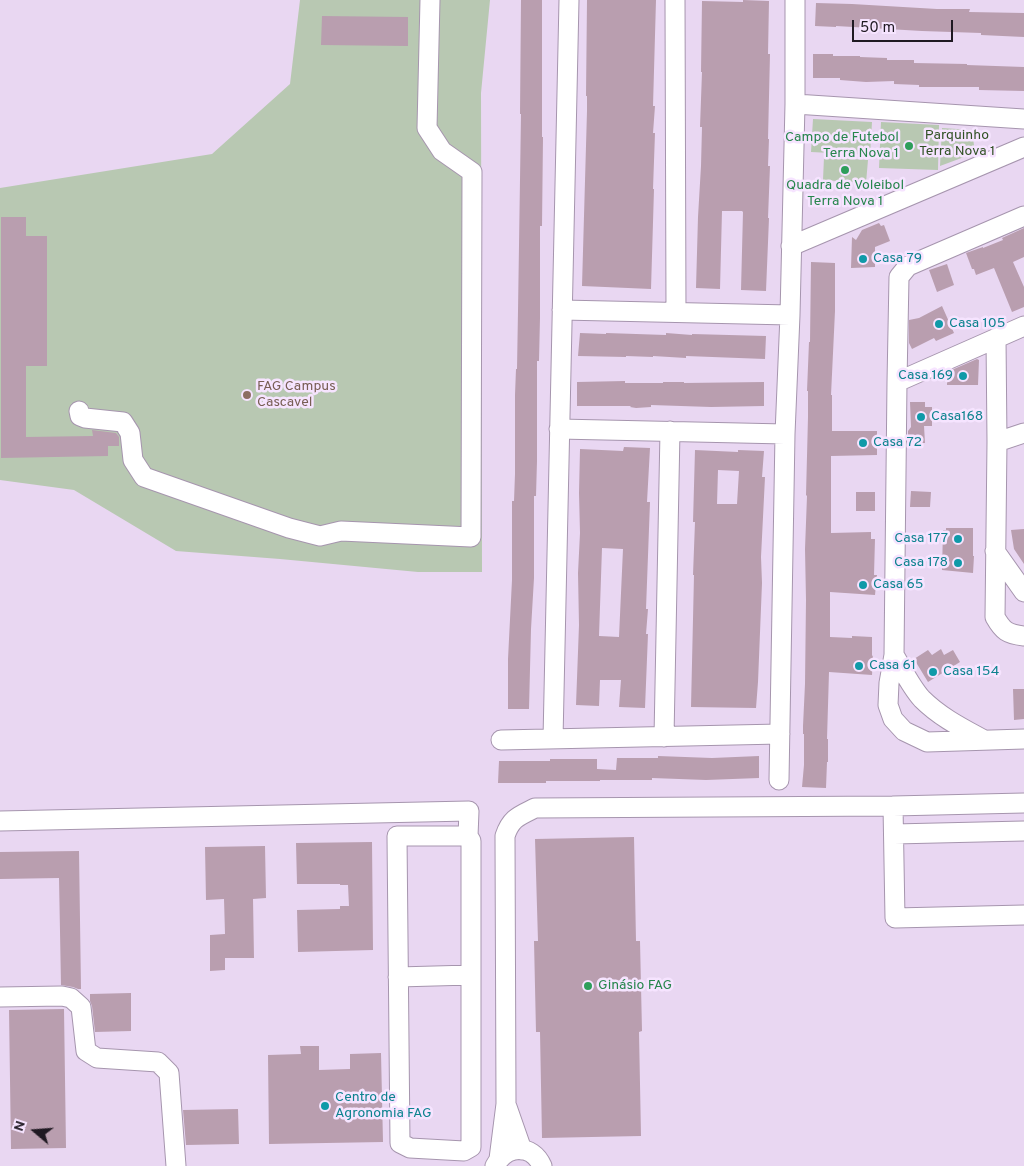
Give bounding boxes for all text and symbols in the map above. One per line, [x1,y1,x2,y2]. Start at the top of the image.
scale bar [854,10,955,42]
text: 50 m [860,19,895,38]
park label: Parquinho Terra Nova 1 [919,128,995,160]
place label: Campo de Futebol Terra Nova 1 [785,130,899,162]
marker: Campo de Futebol Terra Nova 1 [903,140,915,152]
marker: Quadra de Voleibol Terra Nova 1 [839,164,851,176]
place label: Quadra de Voleibol Terra Nova 1 [786,178,904,210]
place label: Casa 79 [873,251,922,267]
marker: Casa 79 [857,253,869,265]
place label: Casa 105 [949,316,1005,332]
marker: Casa 105 [933,318,945,330]
place label: Casa 169 [898,368,953,384]
marker: Casa 169 [957,370,969,382]
place label: FAG Campus Cascavel [257,379,336,412]
marker: FAG Campus Cascavel [241,389,253,401]
place label: Casa168 [931,409,983,425]
marker: Casa168 [915,411,927,423]
place label: Casa 72 [873,435,922,451]
marker: Casa 72 [857,437,869,449]
place label: Casa 177 [894,531,948,547]
marker: Casa 177 [952,533,964,545]
place label: Casa 178 [894,555,948,571]
marker: Casa 178 [952,557,964,569]
place label: Casa 65 [873,577,924,593]
marker: Casa 65 [857,579,869,591]
place label: Casa 61 [869,658,916,674]
marker: Casa 61 [853,660,865,672]
place label: Casa 154 [943,664,999,680]
marker: Casa 154 [927,666,939,678]
place label: Ginásio FAG [598,978,672,994]
marker: Ginásio FAG [582,980,594,992]
place label: Centro de Agronomia FAG [335,1090,432,1122]
marker: Centro de Agronomia FAG [319,1100,331,1112]
north arrow [10,1106,60,1156]
text: N [11,1119,30,1134]

